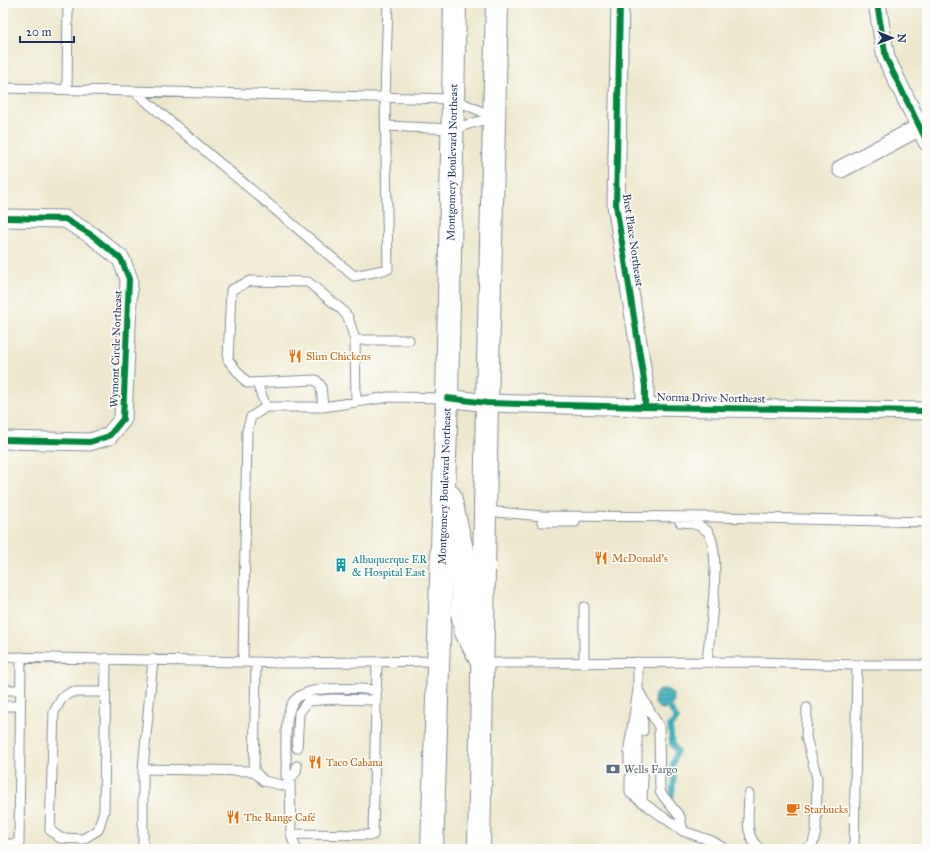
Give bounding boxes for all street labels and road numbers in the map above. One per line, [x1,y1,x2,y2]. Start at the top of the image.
street label: Montgomery Boulevard Northeast [444,84,460,241]
street label: Bret Place Northeast [620,193,646,287]
street label: Wymont Circle Northeast [107,290,125,408]
street label: Norma Drive Northeast [656,391,766,405]
street label: Montgomery Boulevard Northeast [435,407,453,565]

